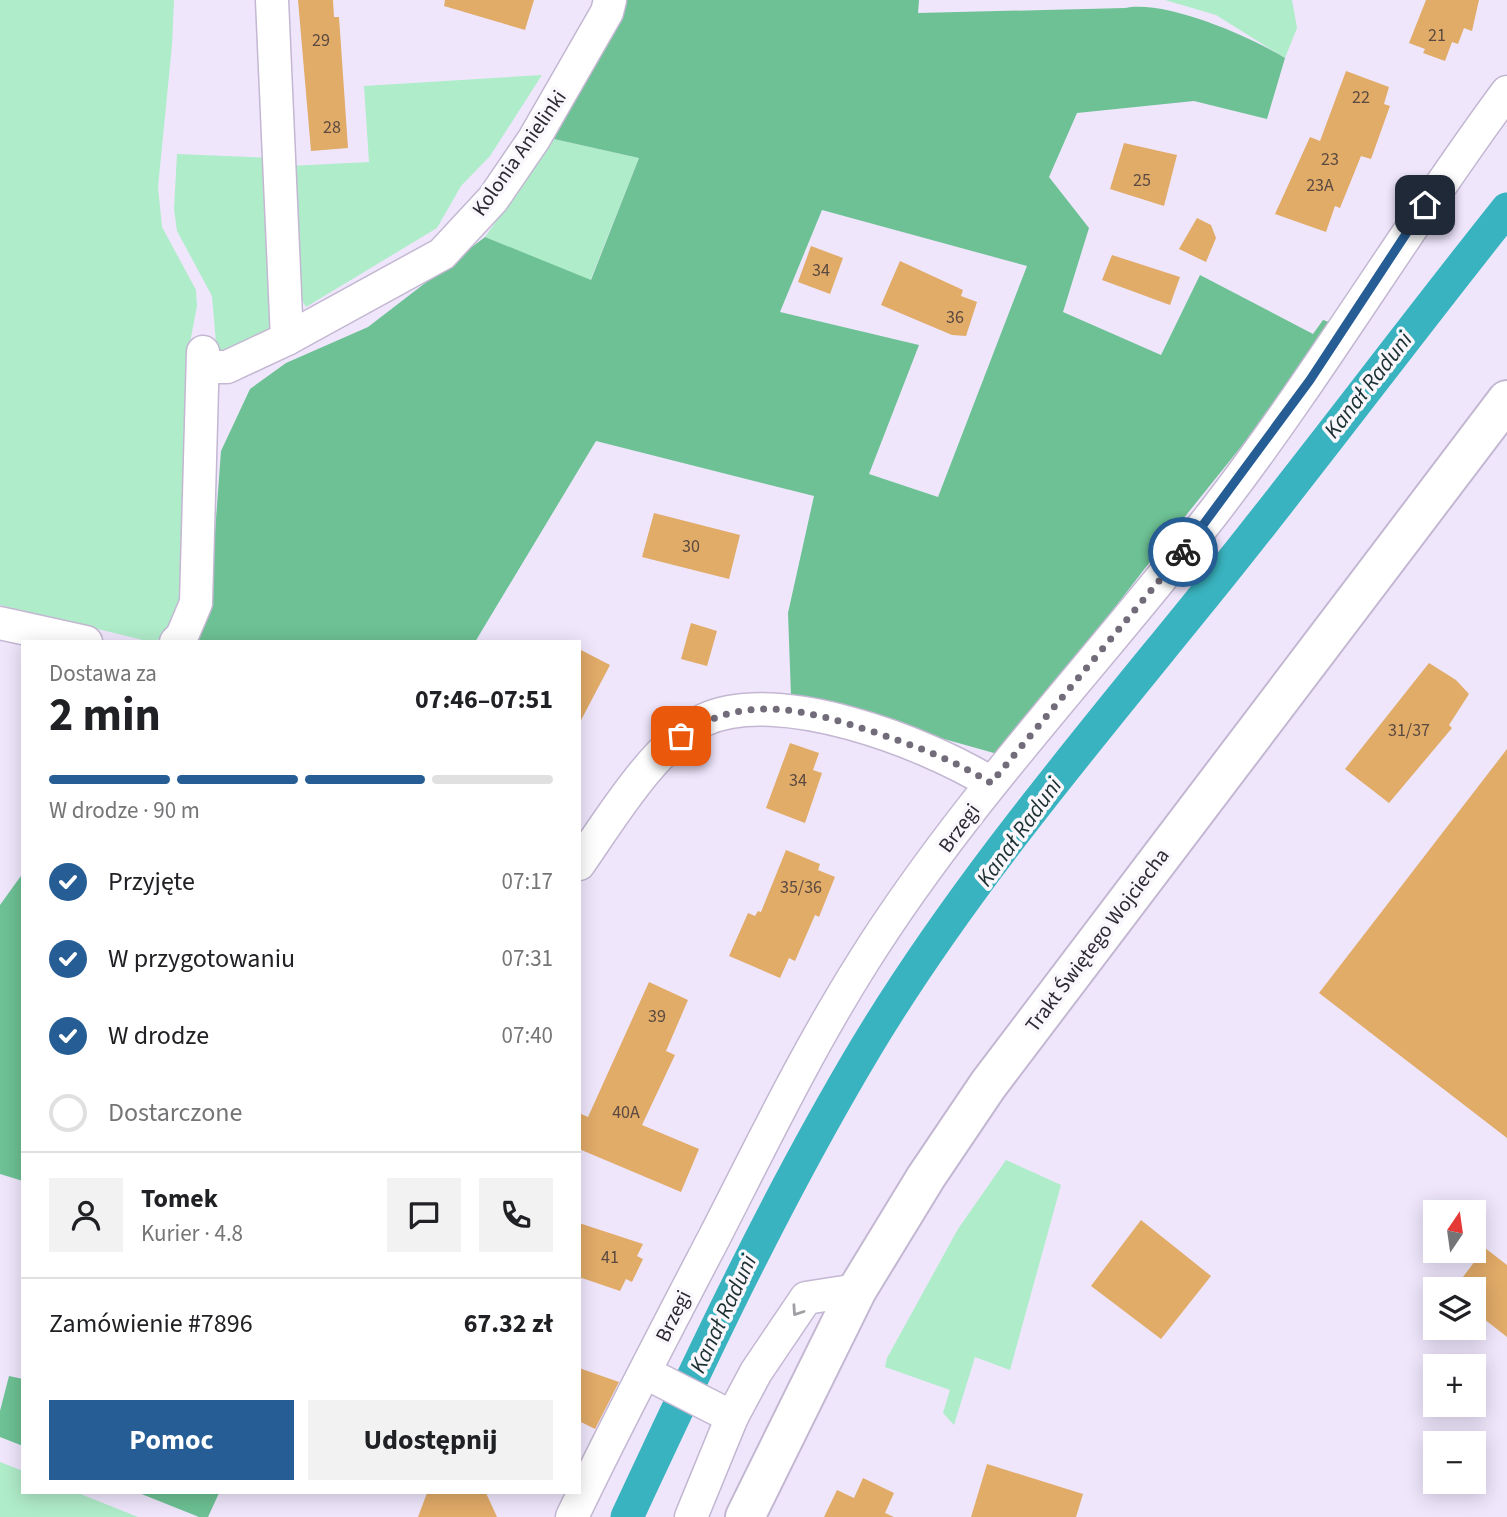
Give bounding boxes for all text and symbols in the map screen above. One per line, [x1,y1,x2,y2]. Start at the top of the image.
house number: 21 [1428,23,1446,48]
house number: 29 [312,28,330,53]
street label: Kolonia Anielinki [464,84,574,222]
house number: 22 [1352,85,1370,110]
house number: 28 [323,115,341,140]
house number: 23 [1321,147,1339,172]
house number: 25 [1133,168,1151,193]
house number: 23A [1306,173,1334,198]
pin [1395,175,1455,235]
icon: home [1406,186,1444,224]
house number: 34 [812,258,830,283]
house number: 36 [946,305,964,330]
water label: Kanał Raduni [1316,324,1421,445]
courier [1148,517,1218,587]
icon: bike [1164,533,1202,571]
house number: 30 [682,534,700,559]
text: Dostawa za [49,657,157,690]
text: 07:46–07:51 [415,681,553,718]
text: 2 min [49,683,161,748]
pin [651,706,711,766]
icon: bag [662,717,700,755]
house number: 31/37 [1388,718,1430,743]
house number: 34 [789,768,807,793]
water label: Kanał Raduni [968,770,1070,893]
text: W drodze · 90 m [49,794,200,827]
street label: Brzegi [931,797,987,859]
street label: Trakt Świętego Wojciecha [1018,842,1176,1038]
icon: check [49,863,87,901]
text: Przyjęte [108,863,195,900]
text: 07:17 [502,865,553,898]
house number: 35/36 [780,875,822,900]
icon: check [49,940,87,978]
text: W przygotowaniu [108,940,295,977]
text: 07:31 [502,942,553,975]
house number: 39 [648,1004,666,1029]
icon: check [49,1017,87,1055]
text: W drodze [108,1017,209,1054]
text: 07:40 [502,1019,553,1052]
text: Dostarczone [108,1094,242,1131]
house number: 40A [612,1100,640,1125]
button: person [49,1178,123,1252]
button: chat [387,1178,461,1252]
button: phone [479,1178,553,1252]
text: Tomek [141,1180,218,1217]
north arrow [1423,1200,1486,1264]
map controls [1423,1200,1486,1494]
text: Kurier · 4.8 [141,1217,243,1250]
house number: 41 [601,1245,619,1270]
water label: Kanał Raduni [681,1249,765,1379]
button: layers [1423,1277,1486,1340]
street label: Brzegi [648,1285,698,1347]
one-way arrow [792,1303,805,1316]
text: Zamówienie #7896 [49,1305,253,1342]
text: 67.32 zł [464,1305,553,1342]
button: + [1423,1354,1486,1417]
button: Pomoc [49,1400,294,1480]
button: Udostępnij [308,1400,553,1480]
button: − [1423,1431,1486,1494]

